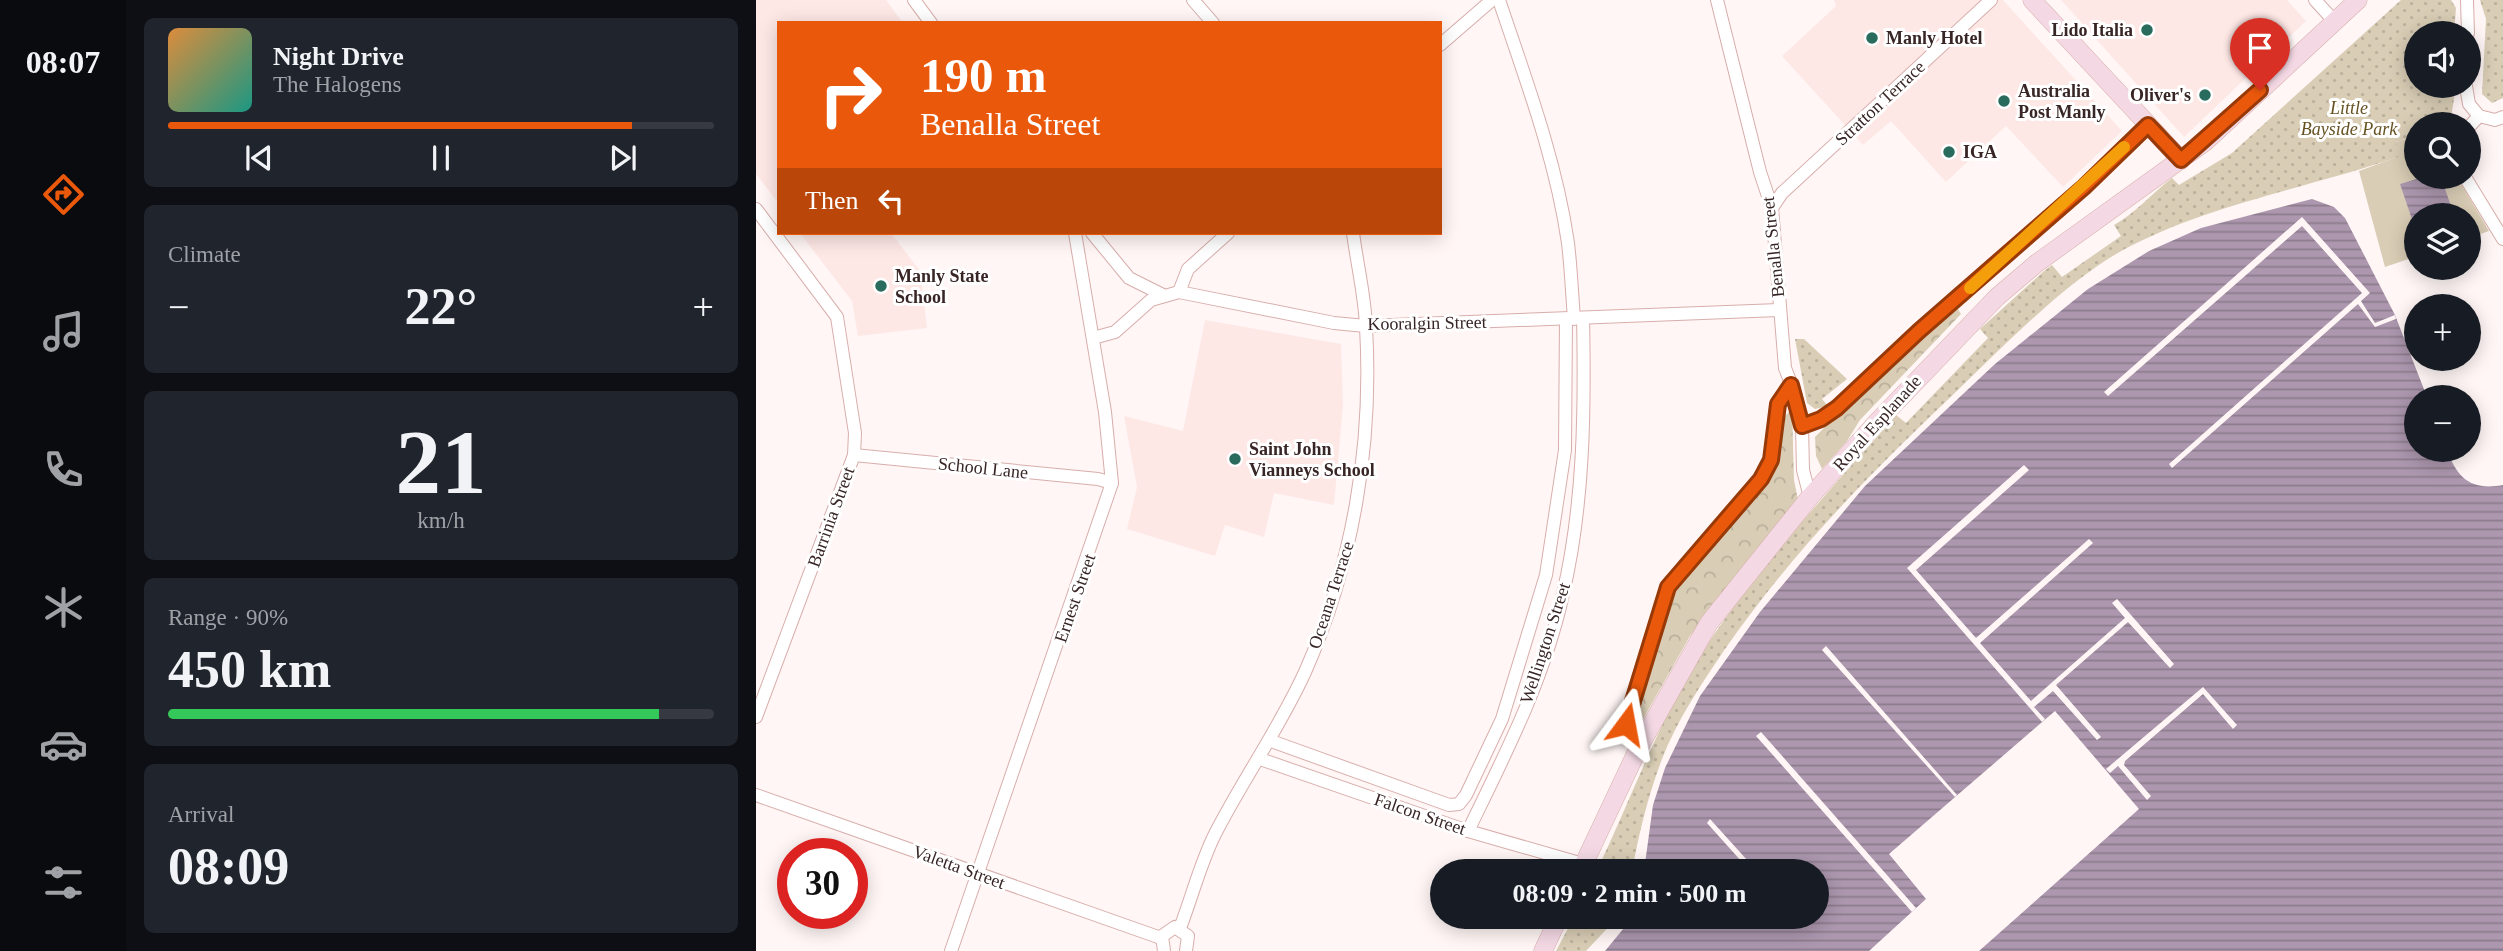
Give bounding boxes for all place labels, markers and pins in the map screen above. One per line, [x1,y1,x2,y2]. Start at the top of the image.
pin [2230,18,2290,90]
place label: Lido Italia [2051,20,2133,40]
marker: Lido Italia [2139,22,2155,38]
place label: Manly Hotel [1886,28,1983,48]
marker: Manly Hotel [1864,30,1880,46]
place label: Australia Post Manly [2018,81,2106,122]
place label: Oliver's [2130,85,2191,105]
marker: Oliver's [2197,87,2213,103]
marker: Australia Post Manly [1996,93,2012,109]
place label: IGA [1963,142,1997,162]
marker: IGA [1941,144,1957,160]
place label: Manly State School [895,266,989,307]
marker: Manly State School [873,278,889,294]
place label: Saint John Vianneys School [1249,439,1375,480]
marker: Saint John Vianneys School [1227,451,1243,467]

